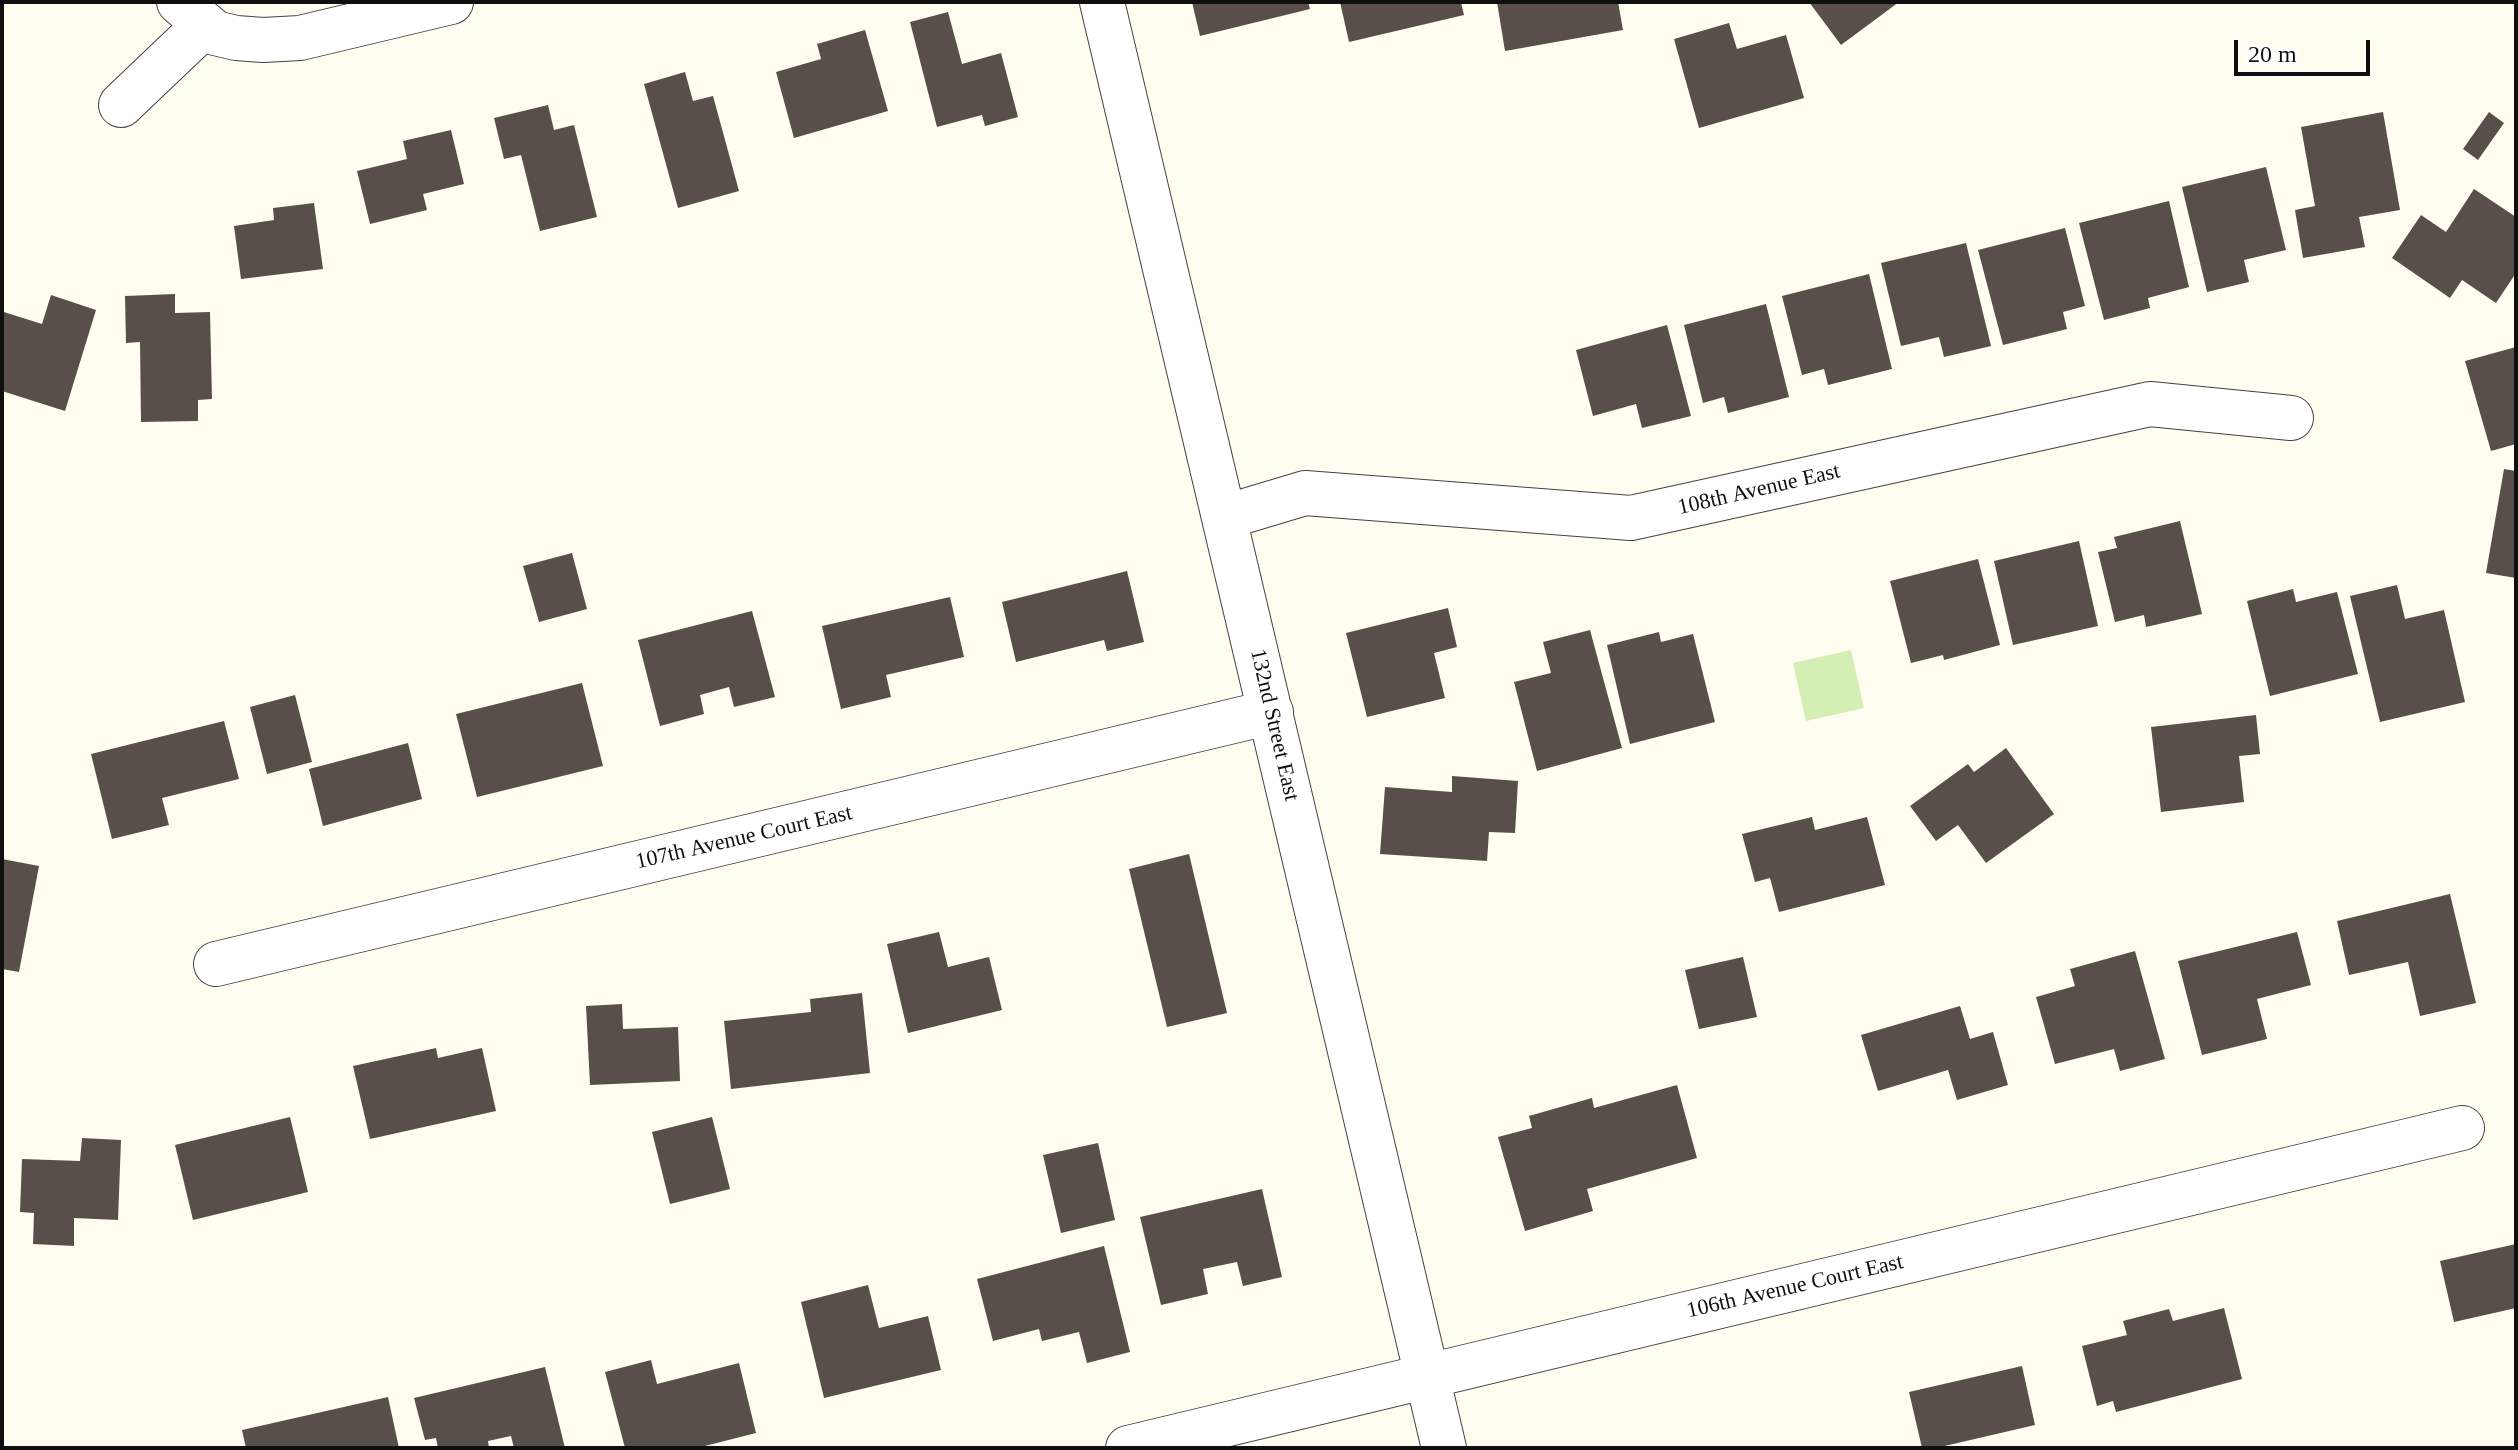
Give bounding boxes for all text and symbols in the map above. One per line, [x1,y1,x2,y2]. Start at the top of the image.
scale bar [2238,24,2374,74]
text: 20 m [2248,41,2297,67]
street label: 108th Avenue East [1675,458,1843,522]
street label: 132nd Street East [1244,646,1304,804]
street label: 107th Avenue Court East [633,800,855,876]
street label: 106th Avenue Court East [1684,1249,1906,1325]

